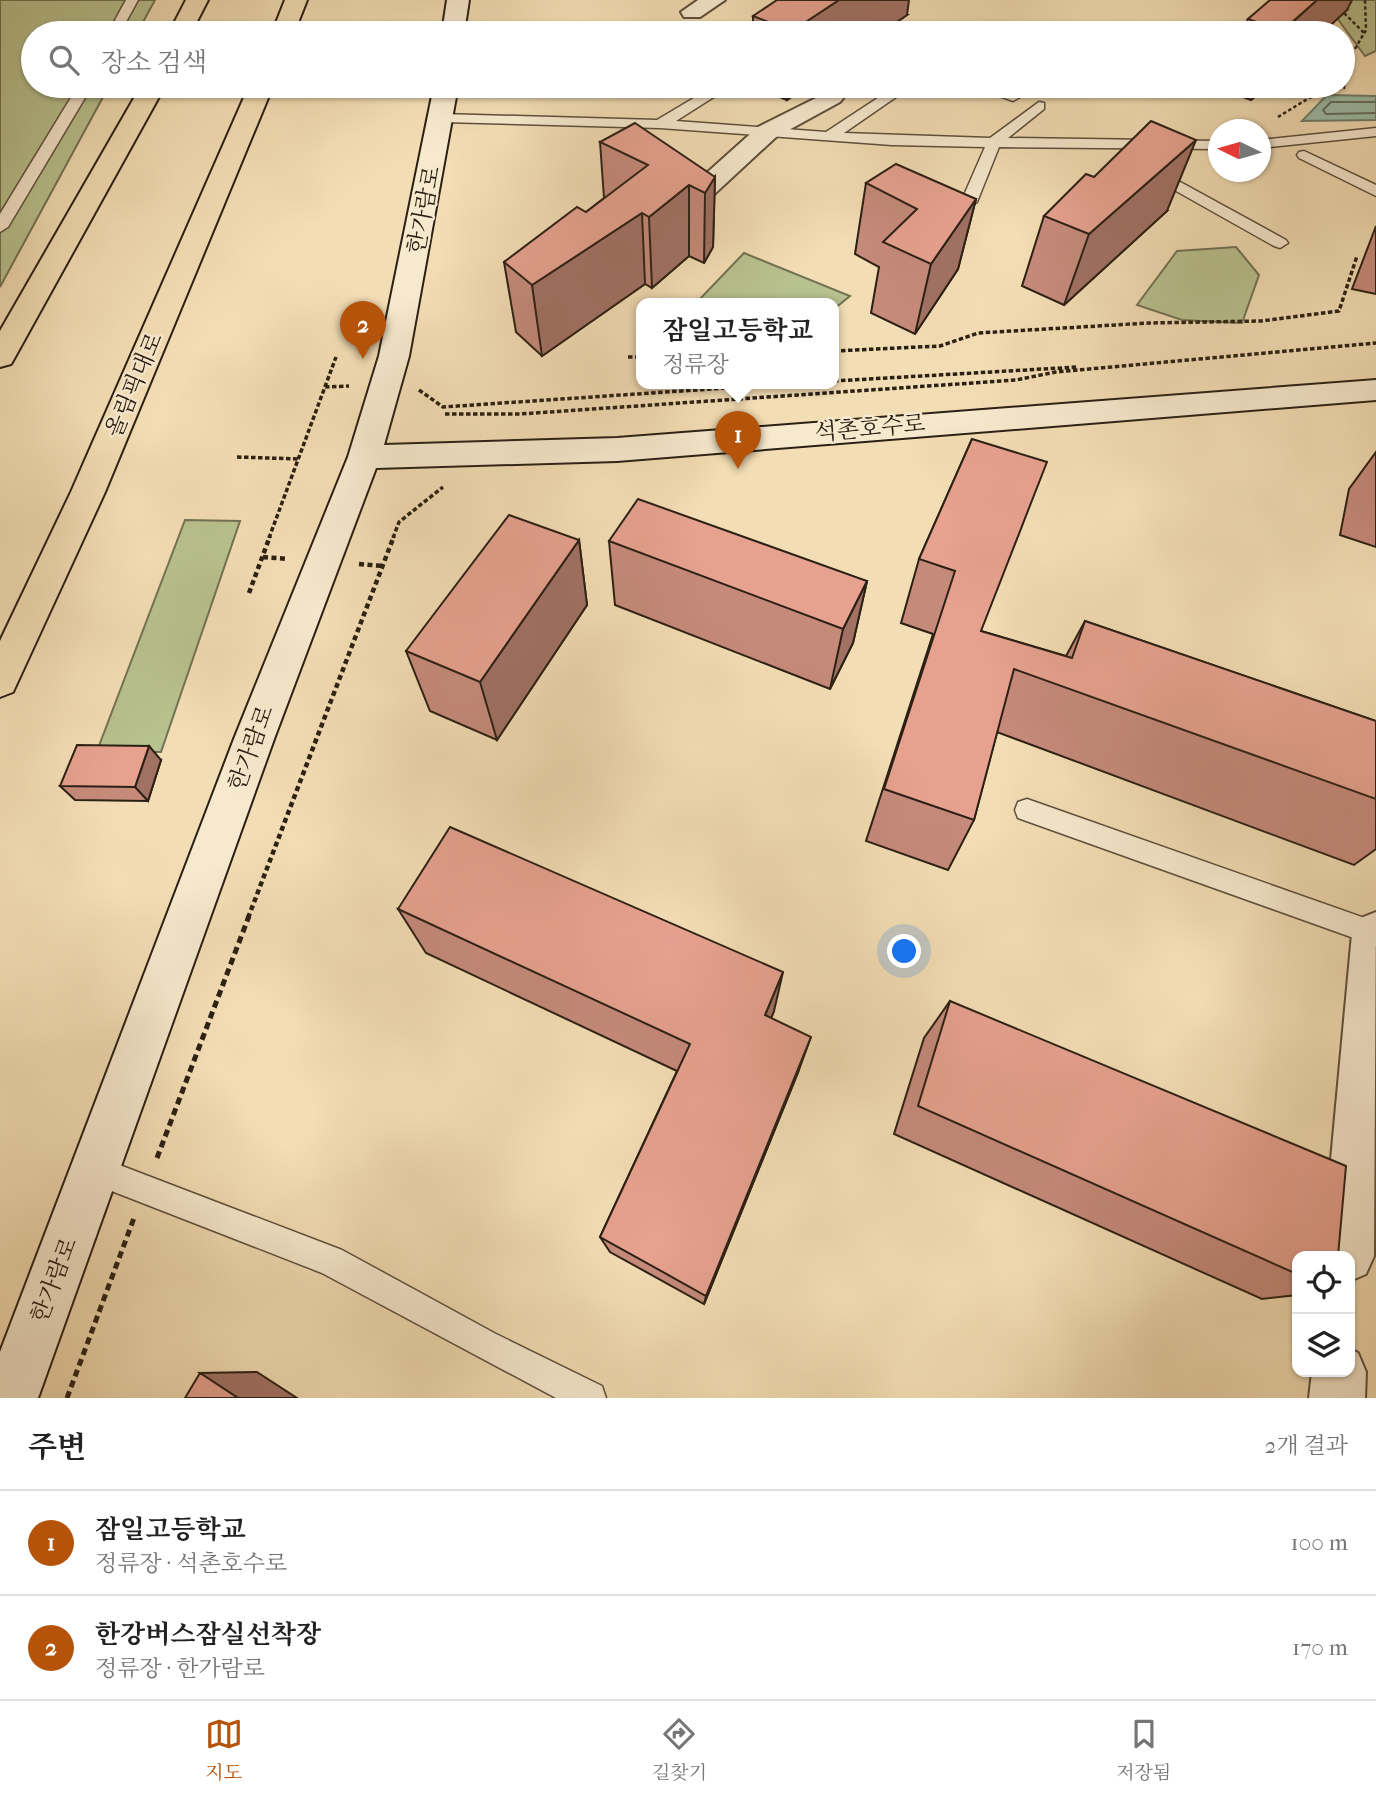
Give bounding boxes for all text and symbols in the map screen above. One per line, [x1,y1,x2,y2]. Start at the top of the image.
search box [21,21,1355,98]
icon: search [45,41,83,79]
text: 장소 검색 [101,47,207,78]
north arrow [1208,119,1271,182]
street label: 한가람로 [402,164,446,256]
popup [636,298,839,389]
pin: 2 [340,301,386,359]
text: 잠일고등학교 [662,315,813,346]
street label: 올림픽대로 [100,329,168,441]
text: 정류장 [662,351,729,378]
street label: 석촌호수로 [813,410,927,446]
pin: 1 [715,411,761,469]
street label: 한가람로 [223,702,279,794]
your location [887,934,921,968]
street label: 한가람로 [25,1234,83,1326]
map controls [1292,1251,1355,1377]
button: locate [1292,1251,1355,1314]
button: layers [1292,1314,1355,1377]
text: 주변 [28,1430,86,1465]
text: 2개 결과 [1265,1432,1348,1459]
text: 잠일고등학교 [95,1514,246,1545]
text: 1 [47,1529,55,1556]
text: 100 m [1290,1529,1348,1556]
text: 정류장 · 석촌호수로 [95,1550,287,1577]
text: 한강버스잠실선착장 [95,1619,321,1650]
text: 2 [45,1634,57,1661]
text: 170 m [1292,1634,1348,1661]
text: 정류장 · 한가람로 [95,1655,265,1682]
tab: 지도 [205,1715,243,1784]
tab: 길찾기 [652,1715,707,1784]
tab: 저장됨 [1116,1715,1171,1784]

